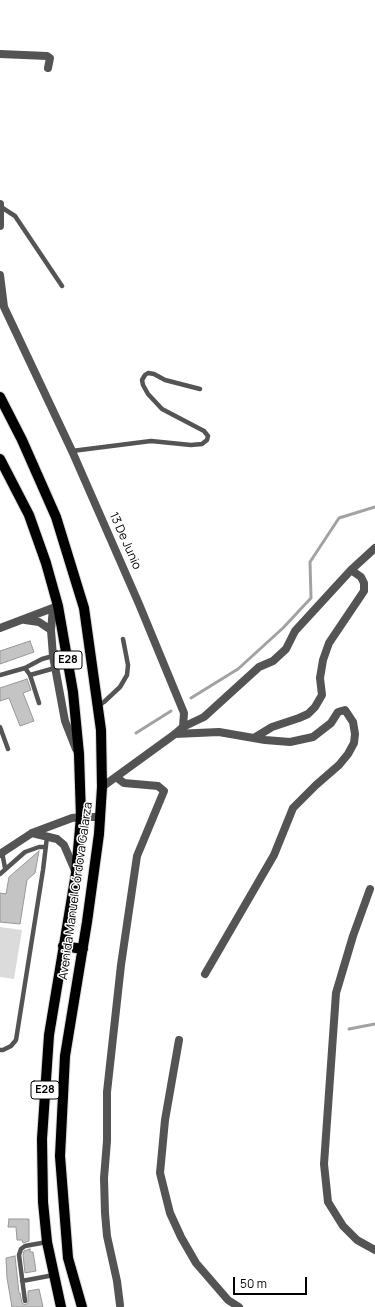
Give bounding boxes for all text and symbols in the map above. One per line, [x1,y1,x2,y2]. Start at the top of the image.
street label: 13 De Junio [106,510,144,572]
road number: E28 [54,651,82,669]
street label: Avenida Manuel Córdova Galarza [56,801,96,981]
road number: E28 [31,1081,59,1099]
scale bar [235,1269,309,1295]
text: 50 m [240,1275,267,1292]

